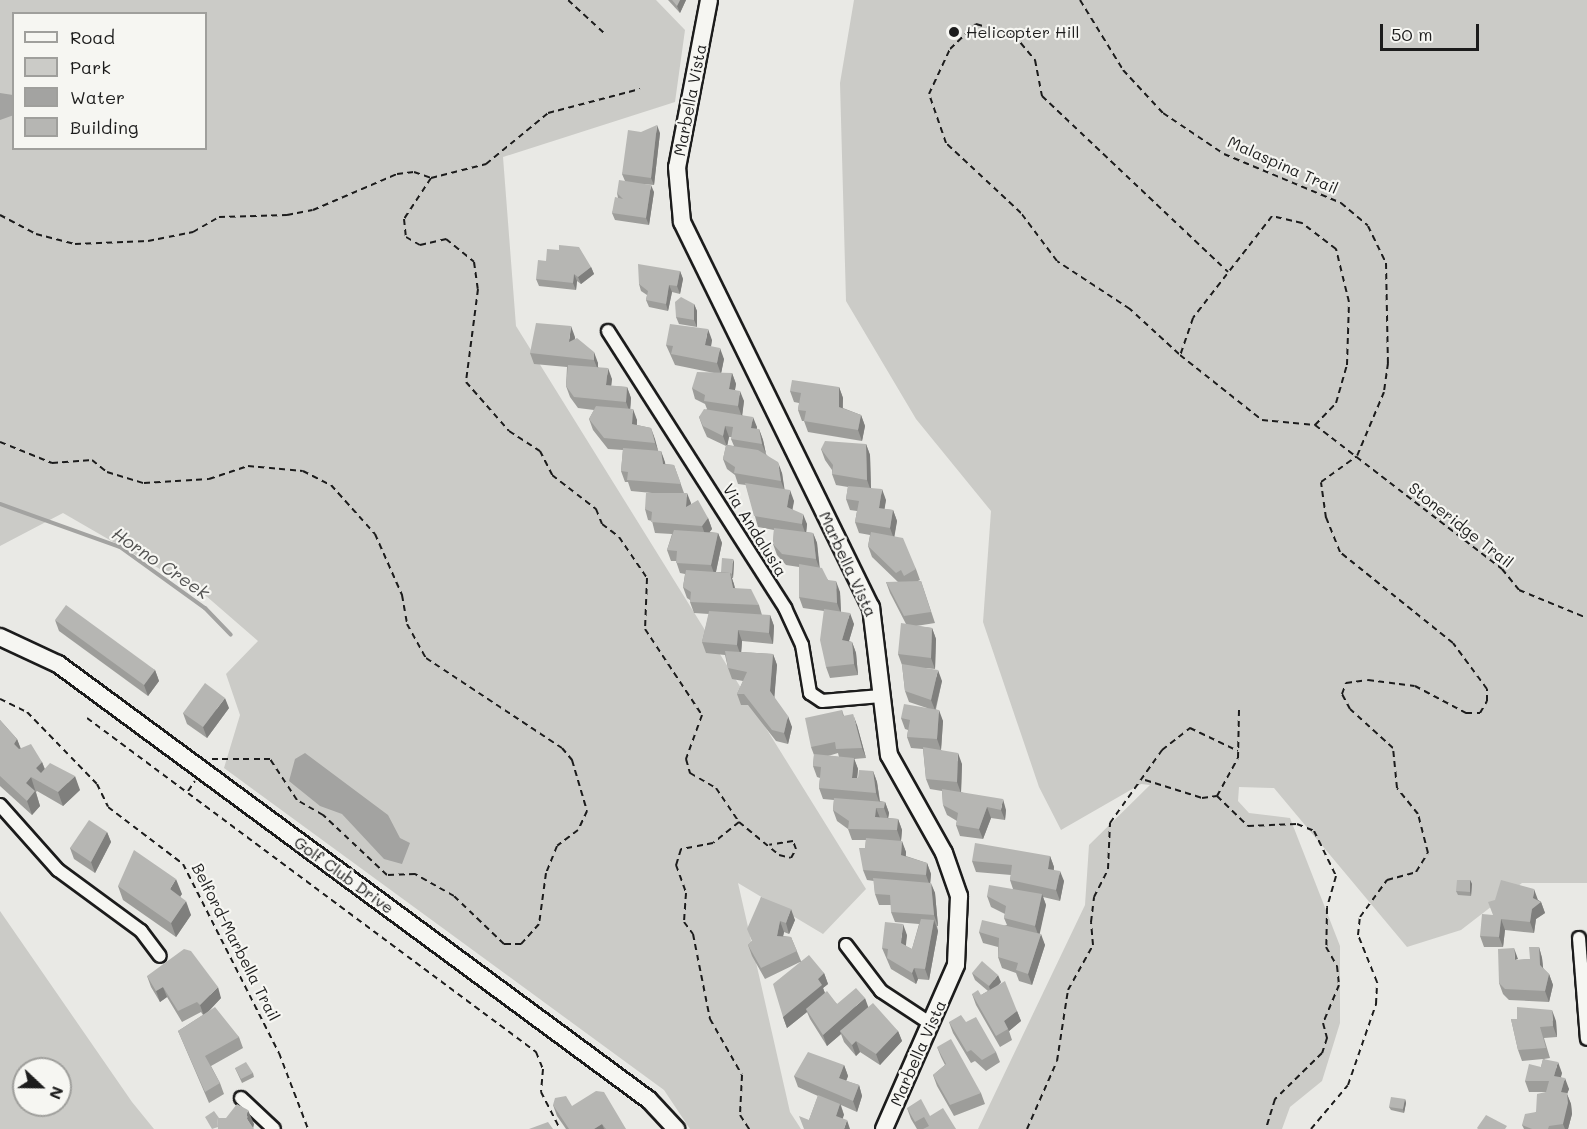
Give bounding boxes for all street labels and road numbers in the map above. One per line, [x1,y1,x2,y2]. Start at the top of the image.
street label: Marbella Vista [670,42,710,158]
street label: Malaspina Trail [1225,132,1341,198]
street label: Stoneridge Trail [1405,478,1517,572]
street label: Via Andalusia [719,480,791,580]
street label: Marbella Vista [815,508,881,620]
street label: Golf Club Drive [290,832,398,918]
street label: Belford-Marbella Trail [188,860,284,1024]
street label: Marbella Vista [886,997,950,1109]

